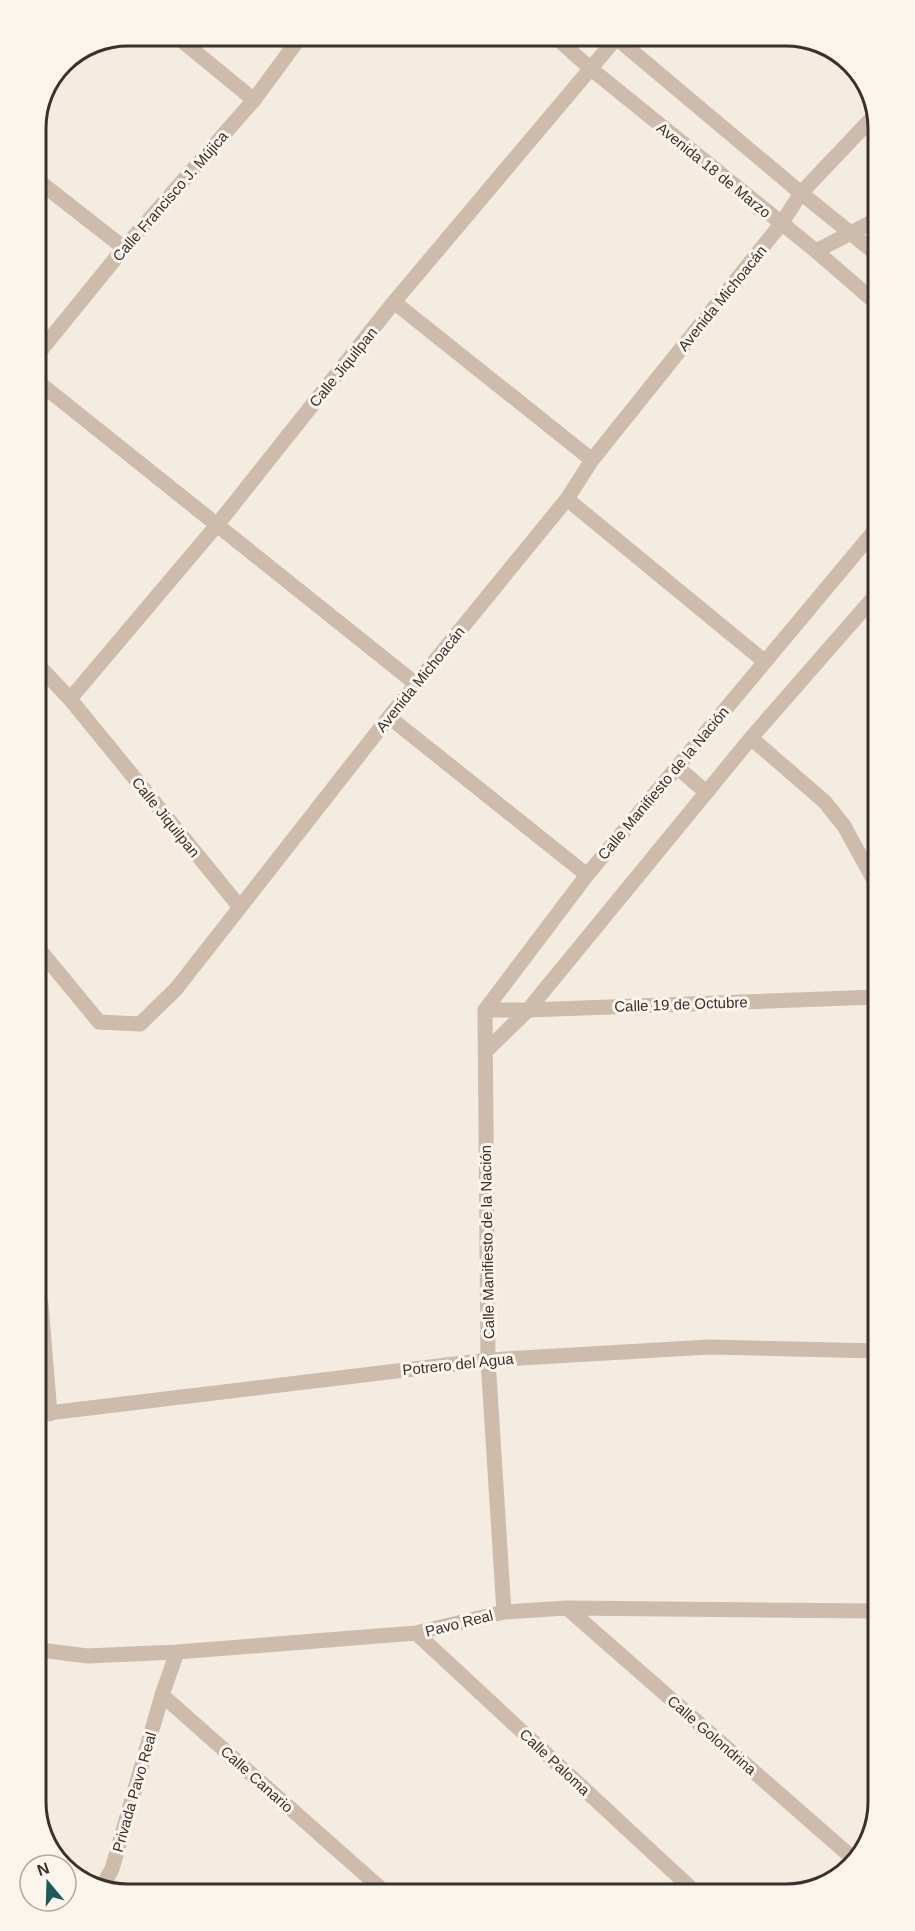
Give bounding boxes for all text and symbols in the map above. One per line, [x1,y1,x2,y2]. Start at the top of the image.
street label: Avenida 18 de Marzo [654,119,774,221]
street label: Calle Francisco J. Mújica [109,127,232,264]
street label: Avenida Michoacán [674,242,770,354]
street label: Calle Jiquilpan [306,324,380,410]
street label: Avenida Michoacán [372,623,468,735]
street label: Calle Manifiesto de la Nación [594,703,732,863]
street label: Calle Jiquilpan [129,774,203,860]
street label: Calle 19 de Octubre [614,993,748,1015]
street label: Calle Manifiesto de la Nación [477,1145,497,1339]
street label: Potrero del Agua [402,1350,515,1378]
street label: Pavo Real [423,1606,495,1640]
street label: Calle Golondrina [664,1692,760,1778]
street label: Calle Paloma [517,1725,594,1799]
street label: Privada Pavo Real [109,1730,159,1854]
street label: Calle Canario [218,1742,296,1816]
north arrow [18,1853,78,1913]
text: N [35,1859,52,1879]

